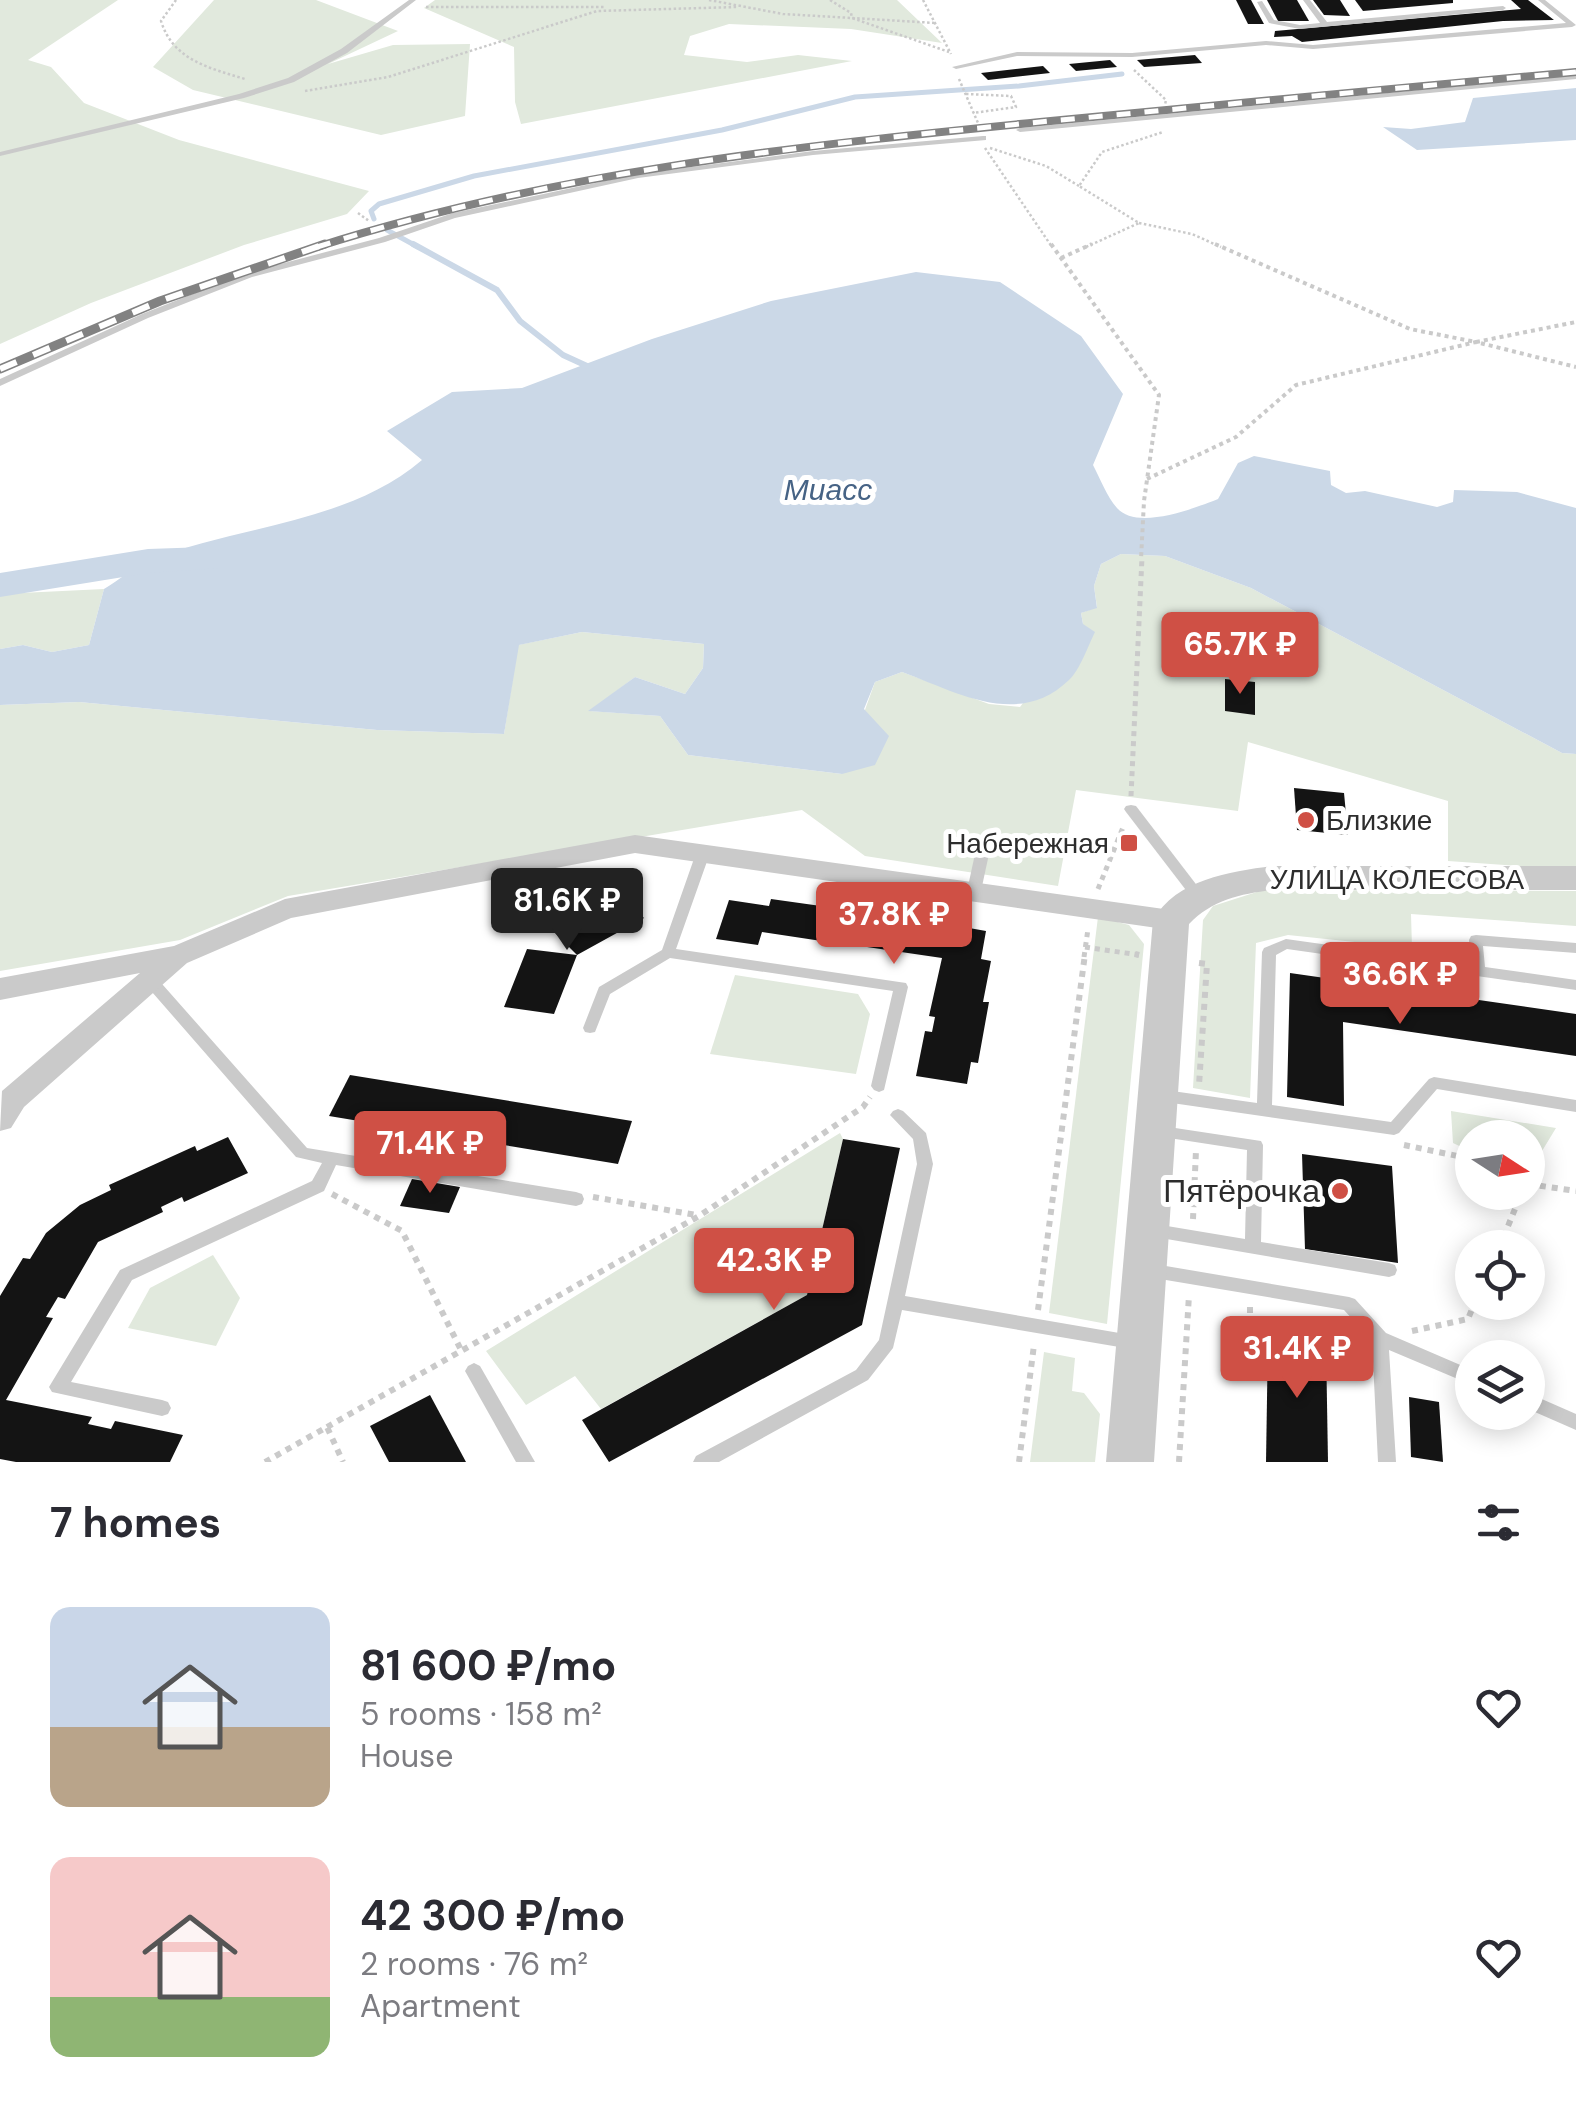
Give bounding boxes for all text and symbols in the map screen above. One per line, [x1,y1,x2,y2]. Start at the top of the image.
water label: Миасс [784,470,872,509]
pin: 65.7K ₽ [1148,612,1332,697]
text: 65.7K ₽ [1183,623,1297,665]
place label: Близкие [1326,802,1432,839]
marker: Близкие [1295,809,1317,831]
place label: Набережная [946,825,1109,862]
marker: Набережная [1118,832,1140,854]
street label: УЛИЦА КОЛЕСОВА [1270,861,1525,898]
pin: 81.6K ₽ [475,868,659,953]
text: 81.6K ₽ [513,879,621,921]
pin: 37.8K ₽ [802,882,986,967]
text: 37.8K ₽ [838,893,950,935]
pin: 36.6K ₽ [1308,942,1492,1027]
text: 36.6K ₽ [1342,953,1458,995]
pin: 71.4K ₽ [338,1111,522,1196]
north arrow [1455,1120,1545,1210]
map controls [1455,1120,1545,1430]
text: 71.4K ₽ [376,1122,484,1164]
place label: Пятёрочка [1163,1170,1320,1212]
marker: Пятёрочка [1329,1180,1351,1202]
pin: 42.3K ₽ [682,1228,866,1313]
button: locate [1455,1230,1545,1320]
text: 42.3K ₽ [716,1239,832,1281]
pin: 31.4K ₽ [1205,1316,1389,1401]
text: 31.4K ₽ [1243,1327,1351,1369]
button: layers [1455,1340,1545,1430]
text: 7 homes [50,1495,221,1550]
icon: filters [1471,1495,1526,1550]
text: 81 600 ₽/mo [360,1638,616,1693]
icon: home [130,1647,250,1767]
icon: heart [1471,1680,1526,1735]
text: 5 rooms · 158 m² [360,1693,602,1735]
text: House [360,1735,453,1777]
text: 42 300 ₽/mo [360,1888,625,1943]
icon: home [130,1897,250,2017]
icon: heart [1471,1930,1526,1985]
text: 2 rooms · 76 m² [360,1943,588,1985]
text: Apartment [360,1985,521,2027]

